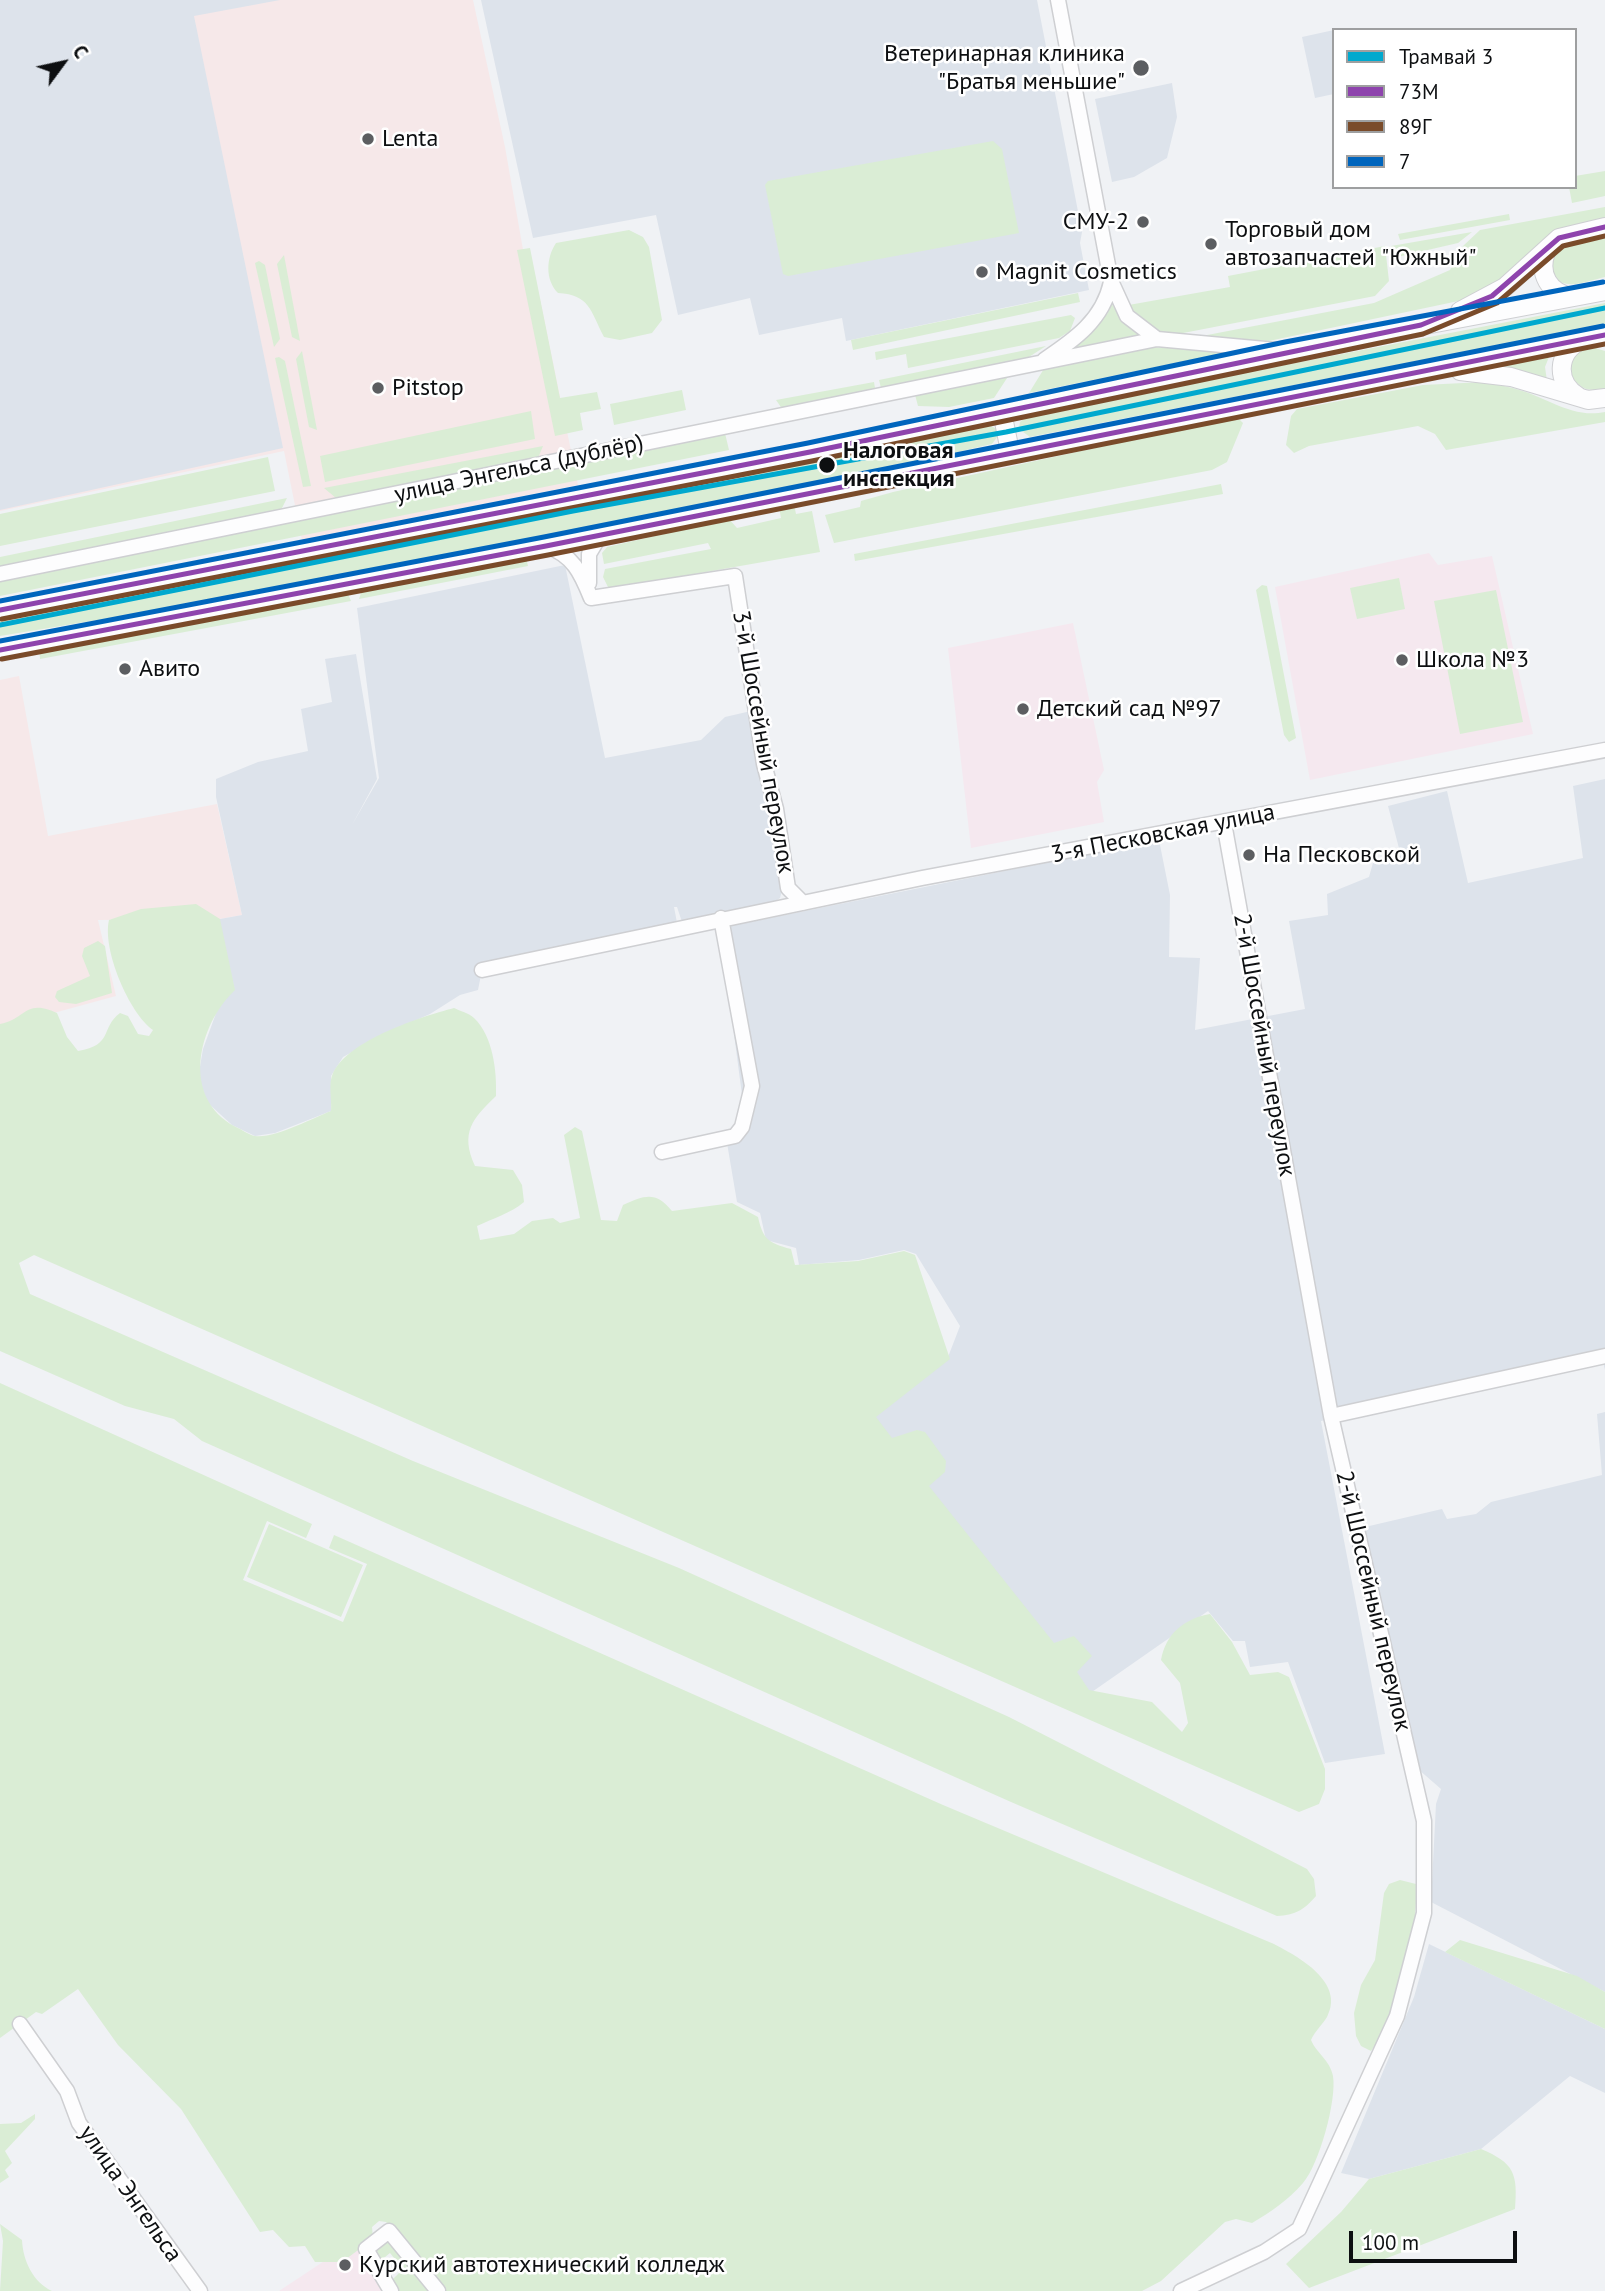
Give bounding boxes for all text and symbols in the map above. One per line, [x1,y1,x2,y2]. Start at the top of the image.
north arrow [28,28,98,98]
legend [1332,28,1577,189]
place label: Ветеринарная клиника "Братья меньшие" [884,40,1125,96]
text: С [68,41,94,63]
text: Трамвай 3 [1399,43,1493,70]
marker: Ветеринарная клиника "Братья меньшие" [1131,58,1151,78]
text: 73М [1399,78,1439,105]
text: 89Г [1399,113,1431,140]
place label: Lenta [382,125,438,153]
marker: Lenta [360,131,376,147]
text: 7 [1399,148,1410,175]
place label: СМУ-2 [1063,208,1129,236]
marker: СМУ-2 [1135,214,1151,230]
place label: Торговый дом автозапчастей "Южный" [1225,216,1476,272]
marker: Торговый дом автозапчастей "Южный" [1203,236,1219,252]
place label: Magnit Cosmetics [996,258,1177,286]
marker: Magnit Cosmetics [974,264,990,280]
place label: Pitstop [392,374,464,402]
marker: Pitstop [370,380,386,396]
street label: улица Энгельса (дублёр) [392,429,646,509]
place label: Налоговая инспекция [843,437,955,493]
marker: Налоговая инспекция [817,455,837,475]
street label: 3-й Шоссейный переулок [726,608,800,876]
place label: Школа №3 [1416,646,1529,674]
marker: Школа №3 [1394,652,1410,668]
place label: Авито [139,655,200,683]
marker: Авито [117,661,133,677]
place label: Детский сад №97 [1037,695,1222,723]
marker: Детский сад №97 [1015,701,1031,717]
street label: 3-я Песковская улица [1049,798,1277,870]
place label: На Песковской [1263,841,1420,869]
marker: На Песковской [1241,847,1257,863]
street label: 2-й Шоссейный переулок [1227,911,1301,1179]
street label: 2-й Шоссейный переулок [1329,1468,1417,1734]
street label: улица Энгельса [72,2120,188,2268]
scale bar [1353,2218,1521,2262]
text: 100 m [1362,2229,1419,2256]
place label: Курский автотехнический колледж [359,2251,725,2279]
marker: Курский автотехнический колледж [337,2257,353,2273]

